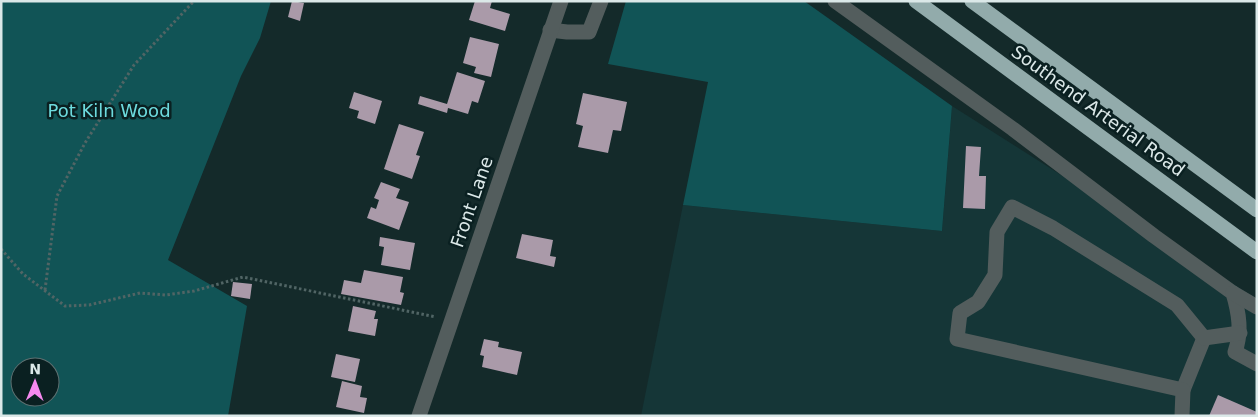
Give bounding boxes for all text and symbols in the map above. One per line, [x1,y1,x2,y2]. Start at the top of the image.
street label: Southend Arterial Road [1008,41,1189,181]
park label: Pot Kiln Wood [47,100,171,121]
street label: Front Lane [446,154,497,250]
north arrow [10,357,60,407]
text: N [29,361,41,377]

